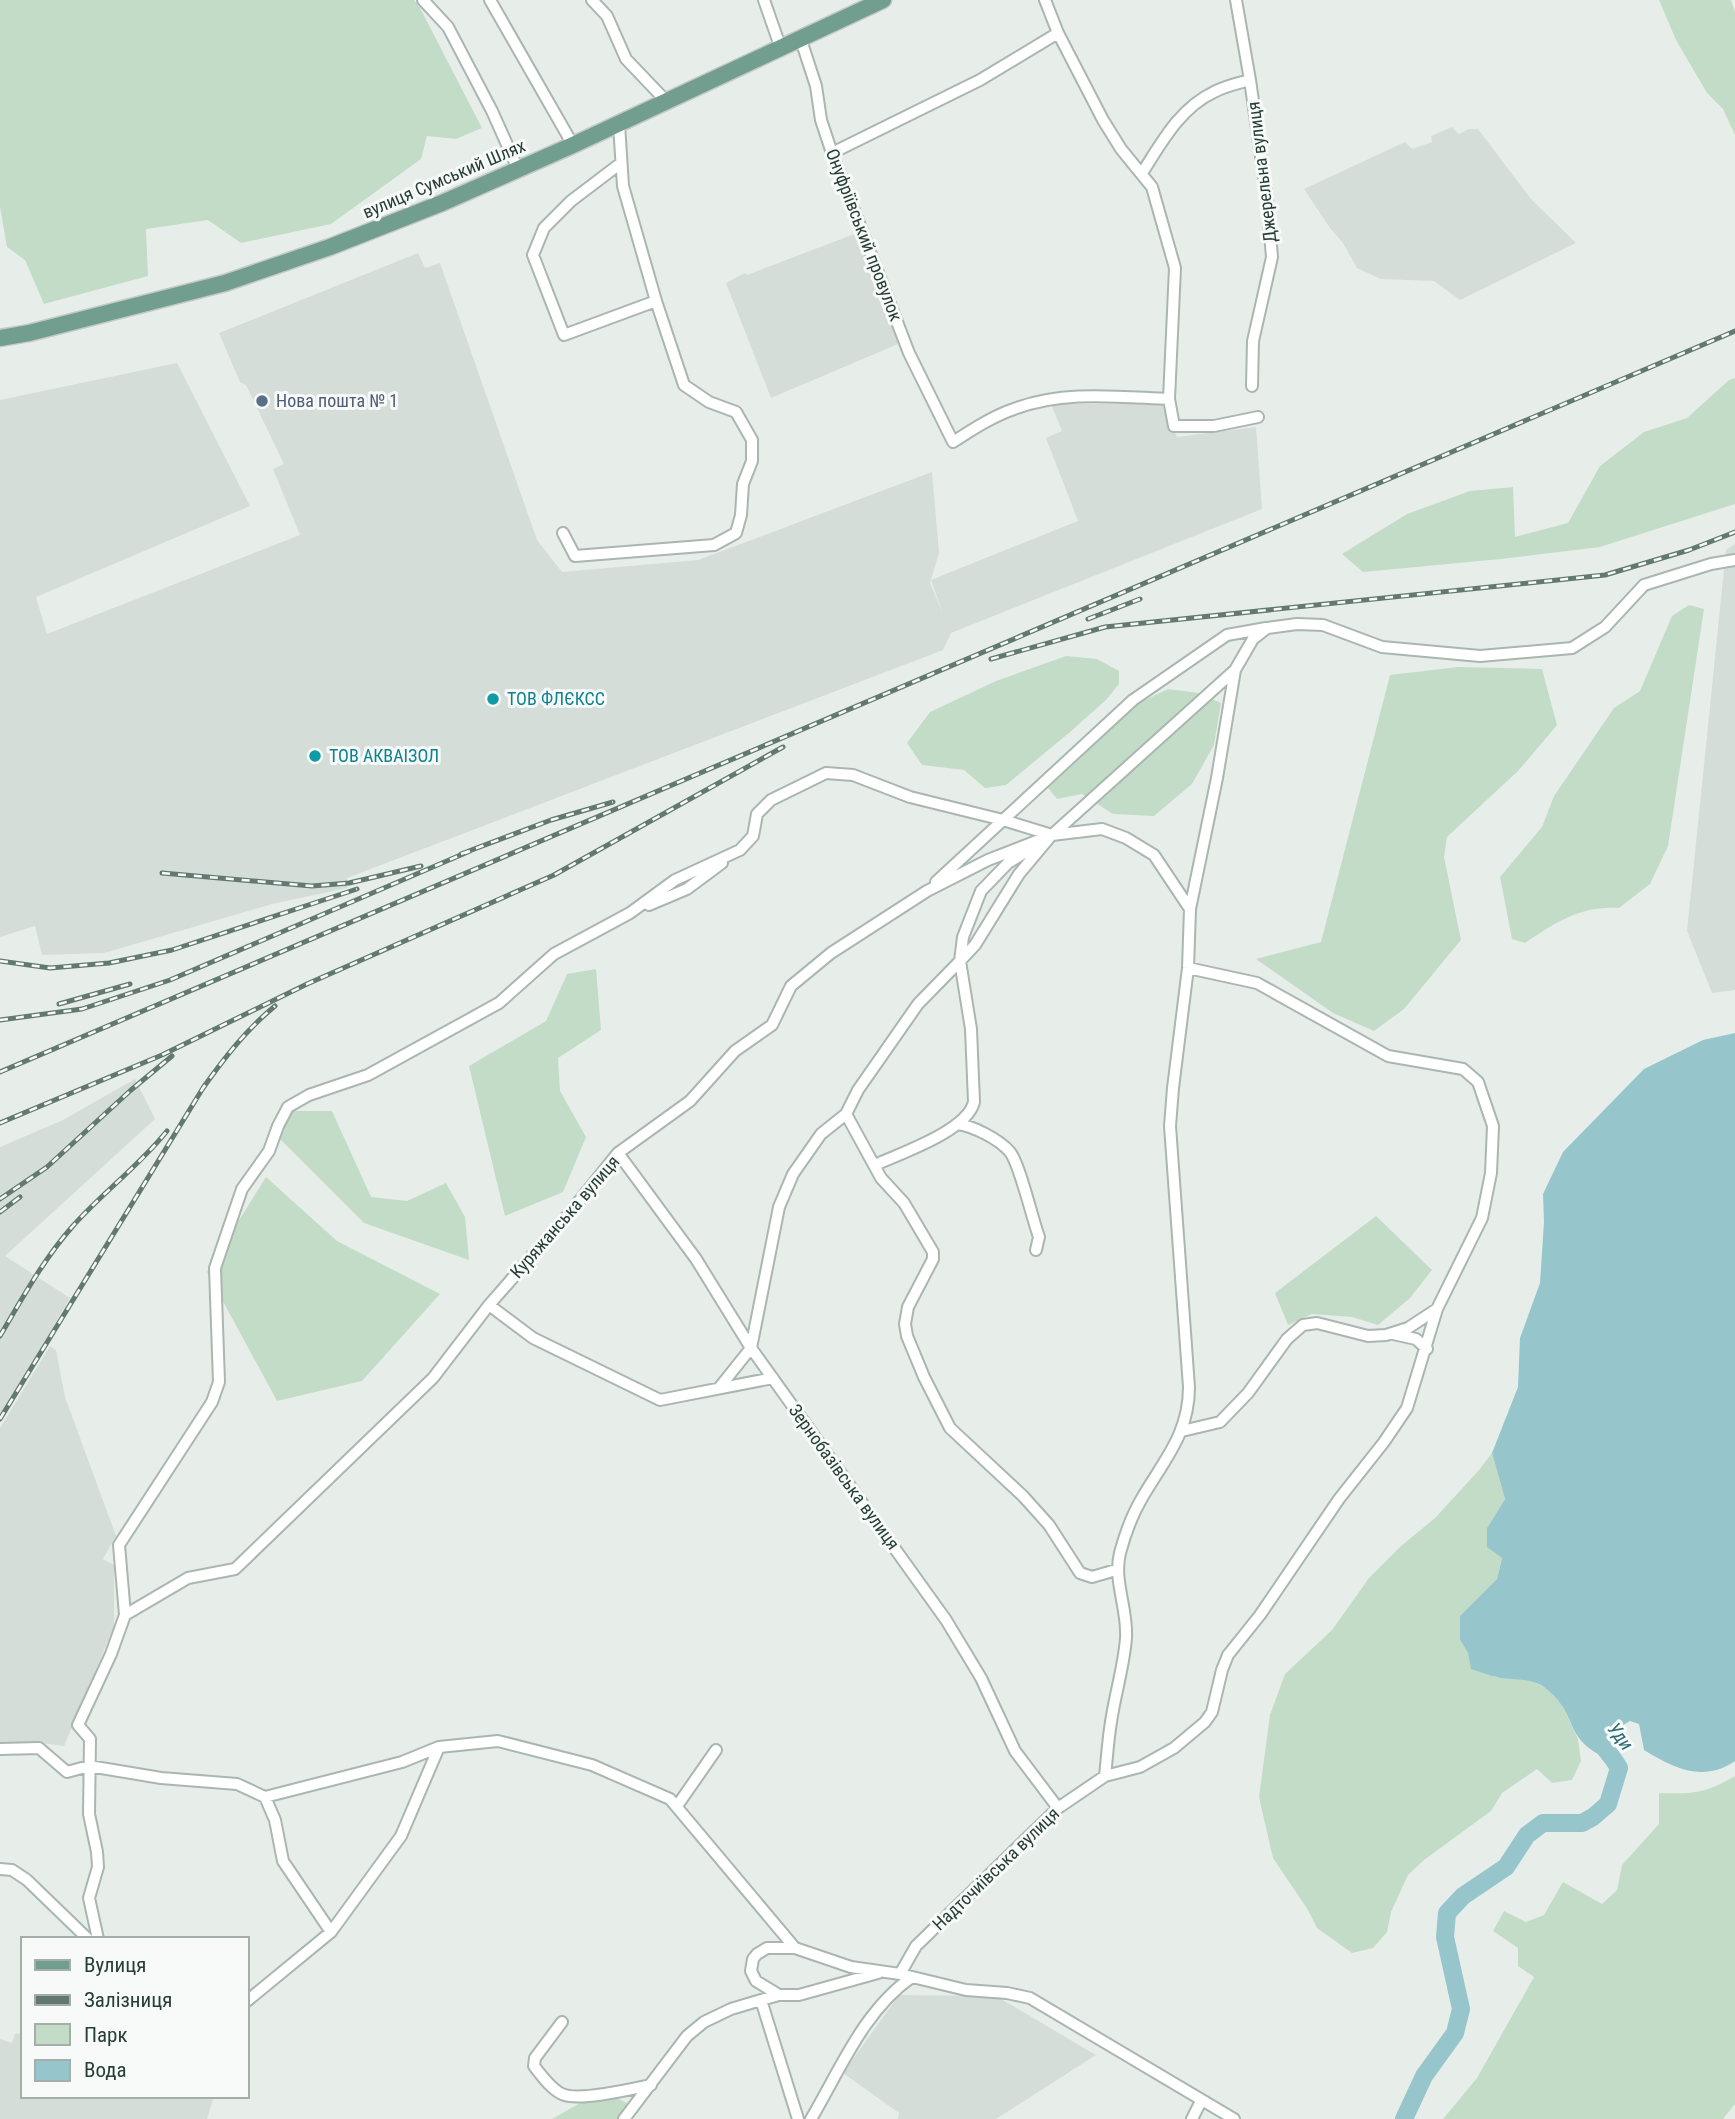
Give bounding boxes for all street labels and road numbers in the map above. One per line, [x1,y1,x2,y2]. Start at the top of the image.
street label: Джерельна вулиця [1242,100,1281,244]
street label: вулиця Сумський Шлях [359,135,528,222]
street label: Онуфріївський провулок [822,146,907,324]
street label: Куряжанська вулиця [506,1151,624,1282]
street label: Зернобазівська вулиця [785,1400,904,1553]
street label: Надточиївська вулиця [928,1803,1063,1934]

